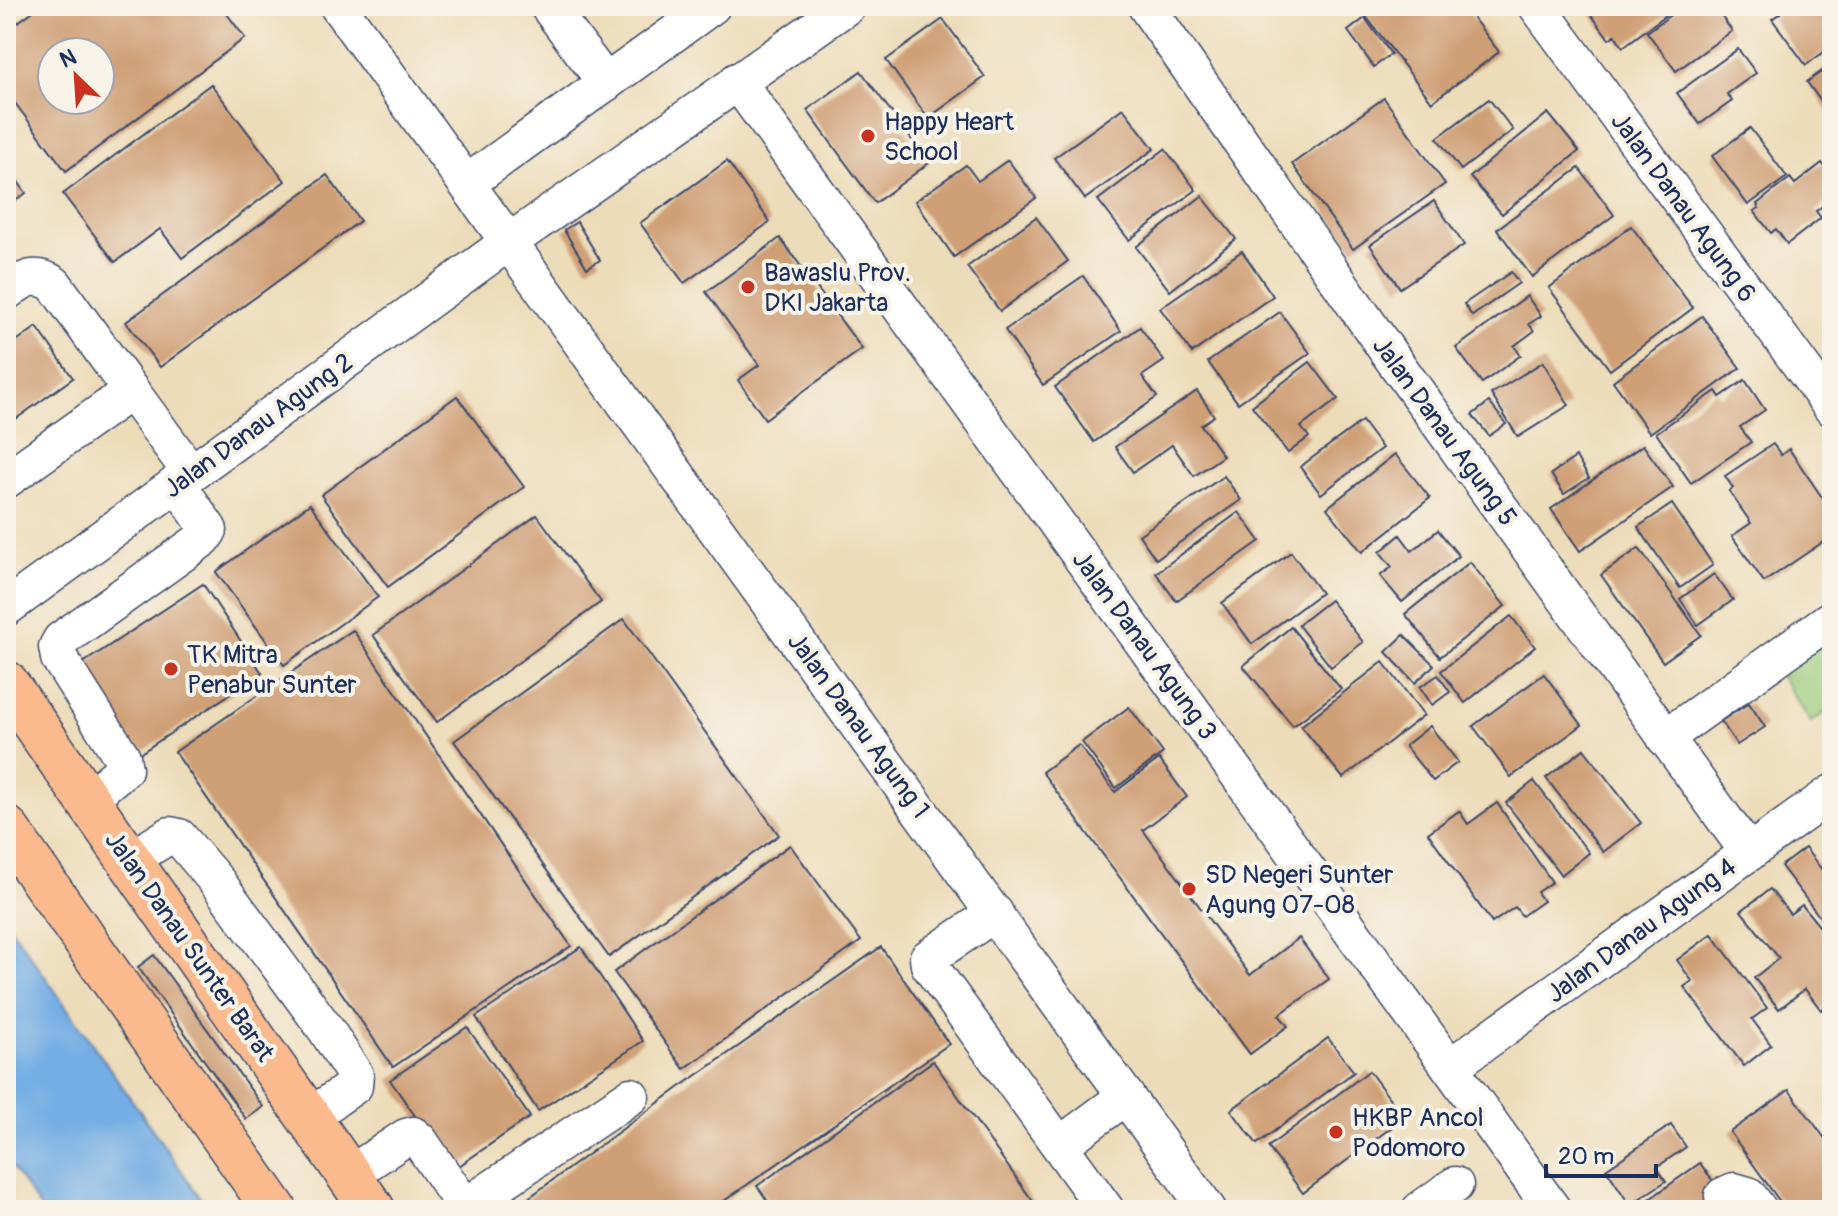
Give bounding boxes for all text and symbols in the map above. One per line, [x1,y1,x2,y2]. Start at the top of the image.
north arrow [36,36,116,116]
text: N [55,43,81,75]
place label: Happy Heart School [884,106,1014,168]
street label: Jalan Danau Agung 6 [1604,107,1763,309]
marker: Happy Heart School [859,127,877,145]
place label: Bawaslu Prov. DKI Jakarta [764,257,911,319]
marker: Bawaslu Prov. DKI Jakarta [739,278,757,296]
street label: Jalan Danau Agung 5 [1365,331,1523,532]
street label: Jalan Danau Agung 2 [158,346,359,505]
street label: Jalan Danau Agung 3 [1065,545,1224,746]
street label: Jalan Danau Agung 1 [780,627,936,825]
place label: TK Mitra Penabur Sunter [187,639,357,701]
marker: TK Mitra Penabur Sunter [162,660,180,678]
street label: Jalan Danau Sunter Barat [98,825,281,1068]
street label: Jalan Danau Agung 4 [1541,851,1743,1010]
place label: SD Negeri Sunter Agung 07-08 [1205,859,1394,921]
marker: SD Negeri Sunter Agung 07-08 [1180,880,1198,898]
place label: HKBP Ancol Podomoro [1352,1102,1484,1164]
marker: HKBP Ancol Podomoro [1327,1123,1345,1141]
scale bar [1546,1128,1656,1178]
text: 20 m [1558,1142,1614,1171]

